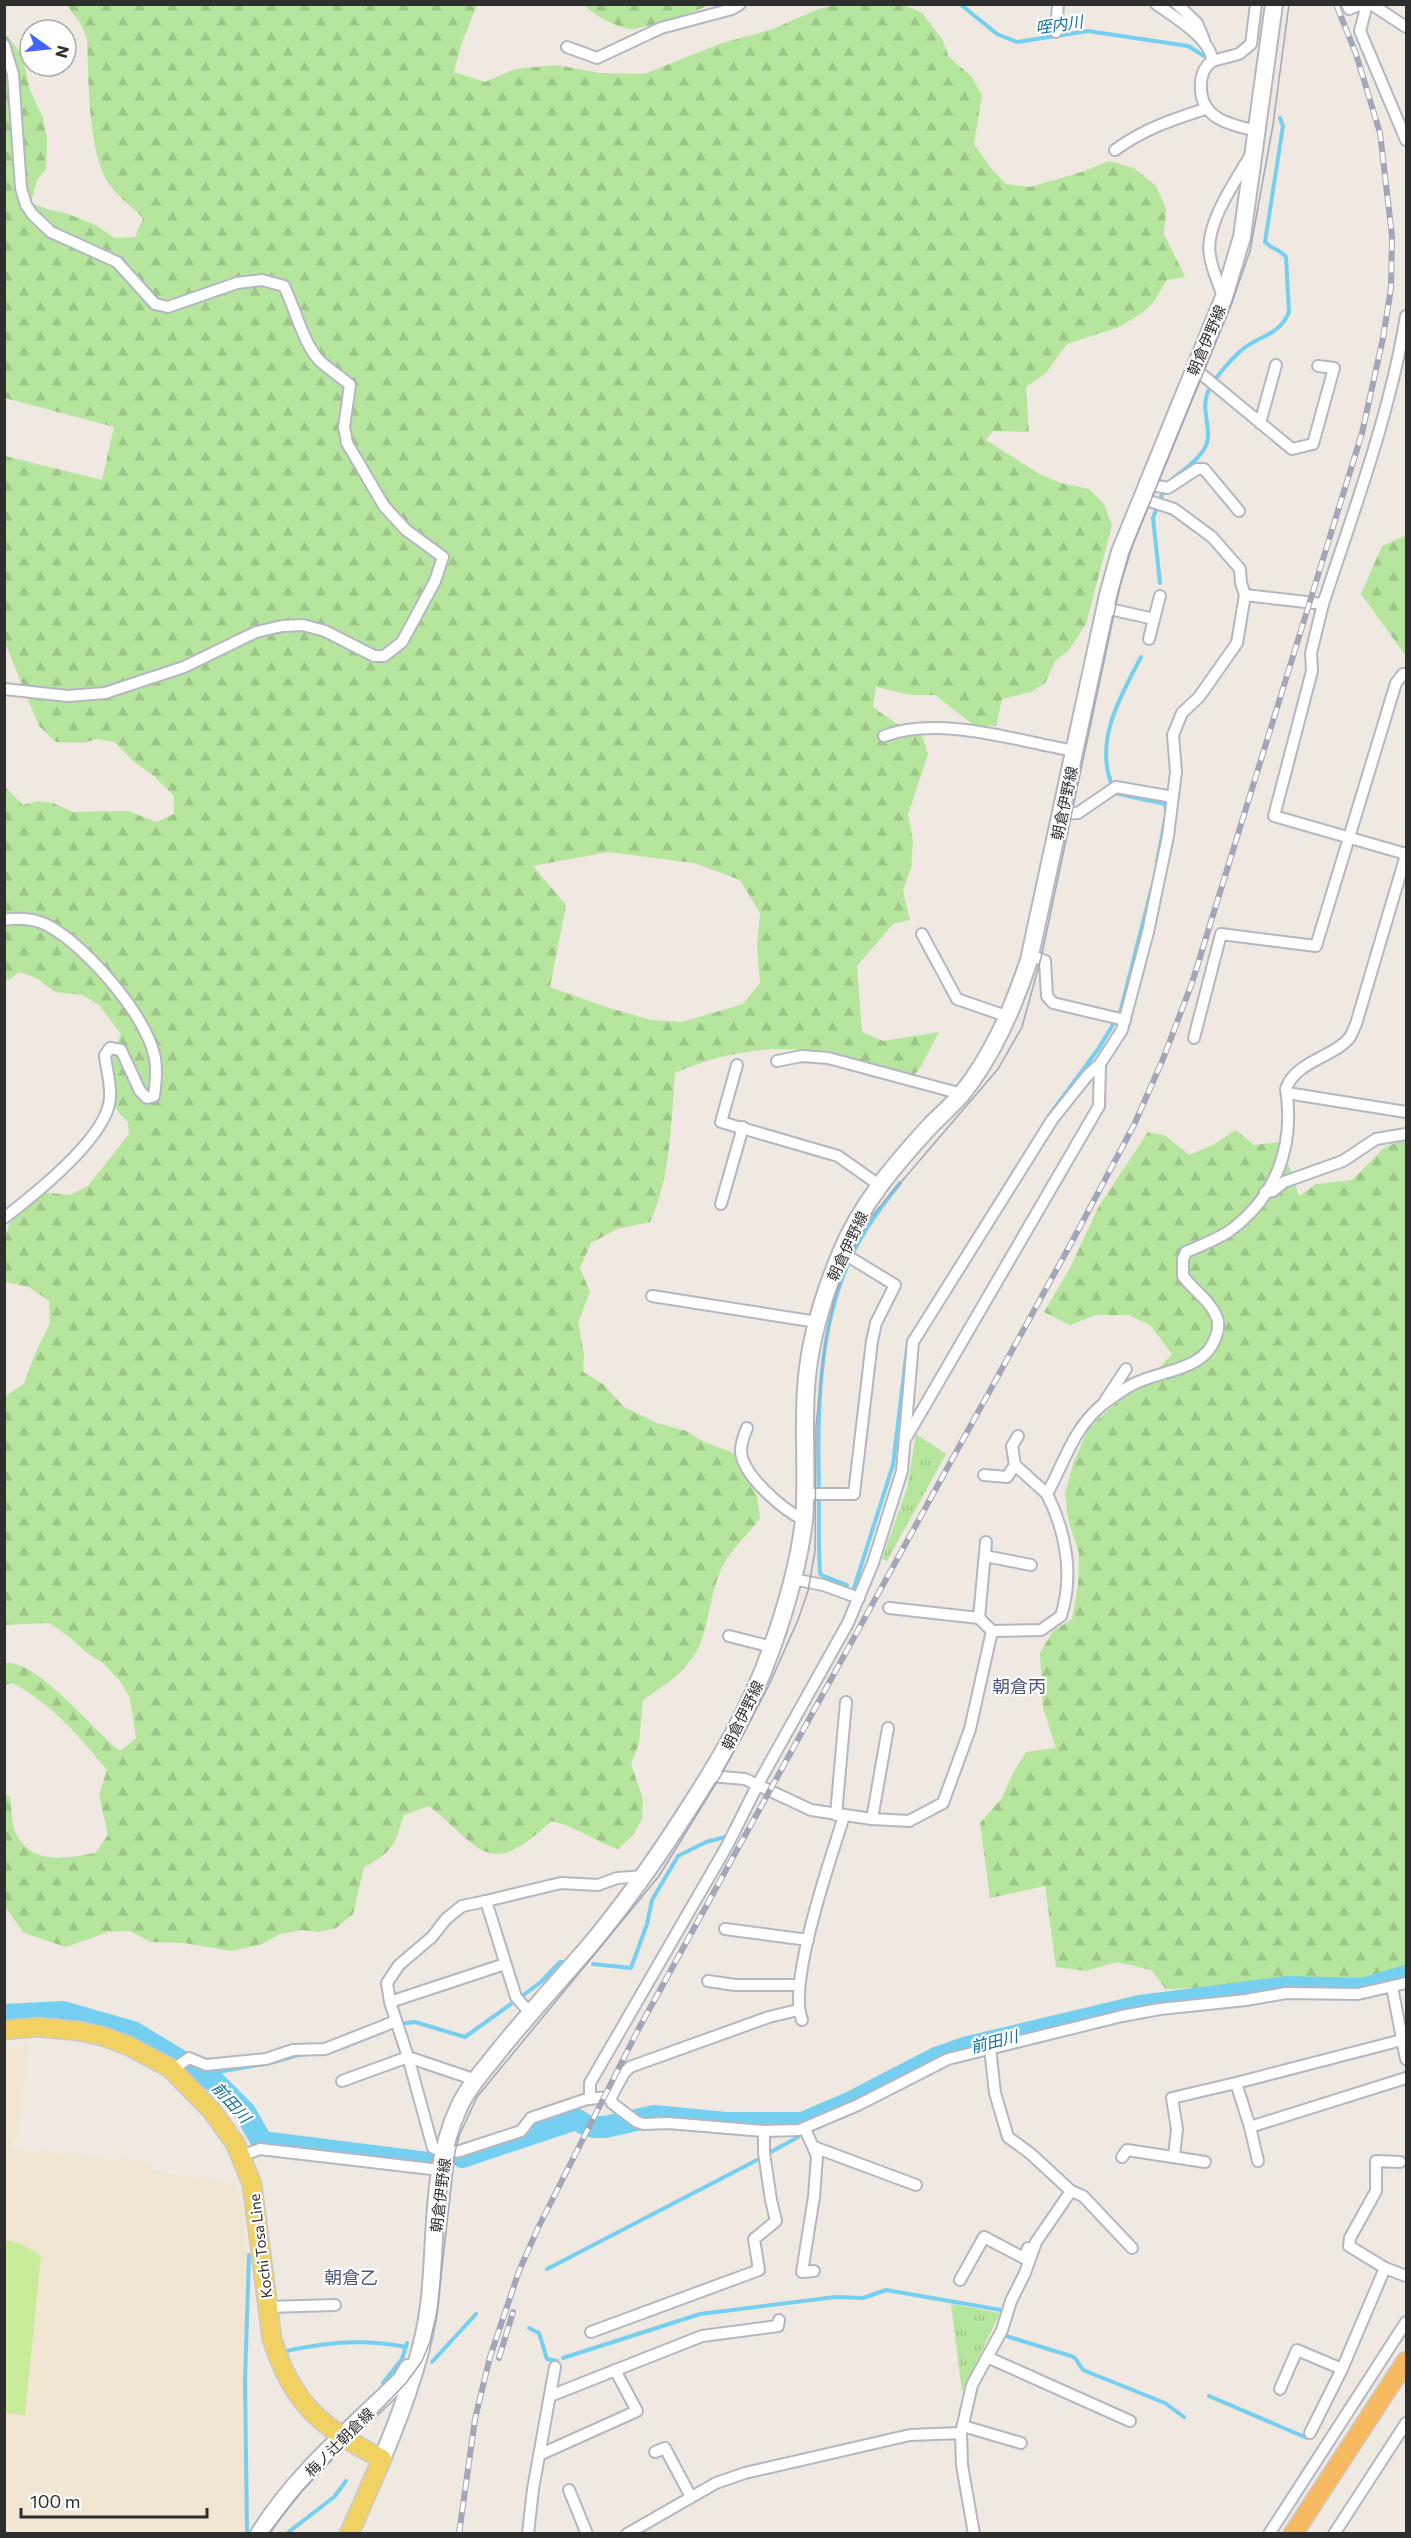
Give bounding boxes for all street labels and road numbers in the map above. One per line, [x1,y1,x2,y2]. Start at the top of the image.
street label: 朝倉伊野線 [1183,302,1229,378]
street label: 朝倉伊野線 [1047,764,1081,842]
street label: 朝倉伊野線 [823,1208,871,1284]
street label: 朝倉伊野線 [717,1677,767,1753]
street label: 朝倉伊野線 [426,2157,454,2233]
street label: Kochi Tosa Line [245,2193,275,2299]
street label: 梅ノ辻朝倉線 [301,2404,377,2480]

